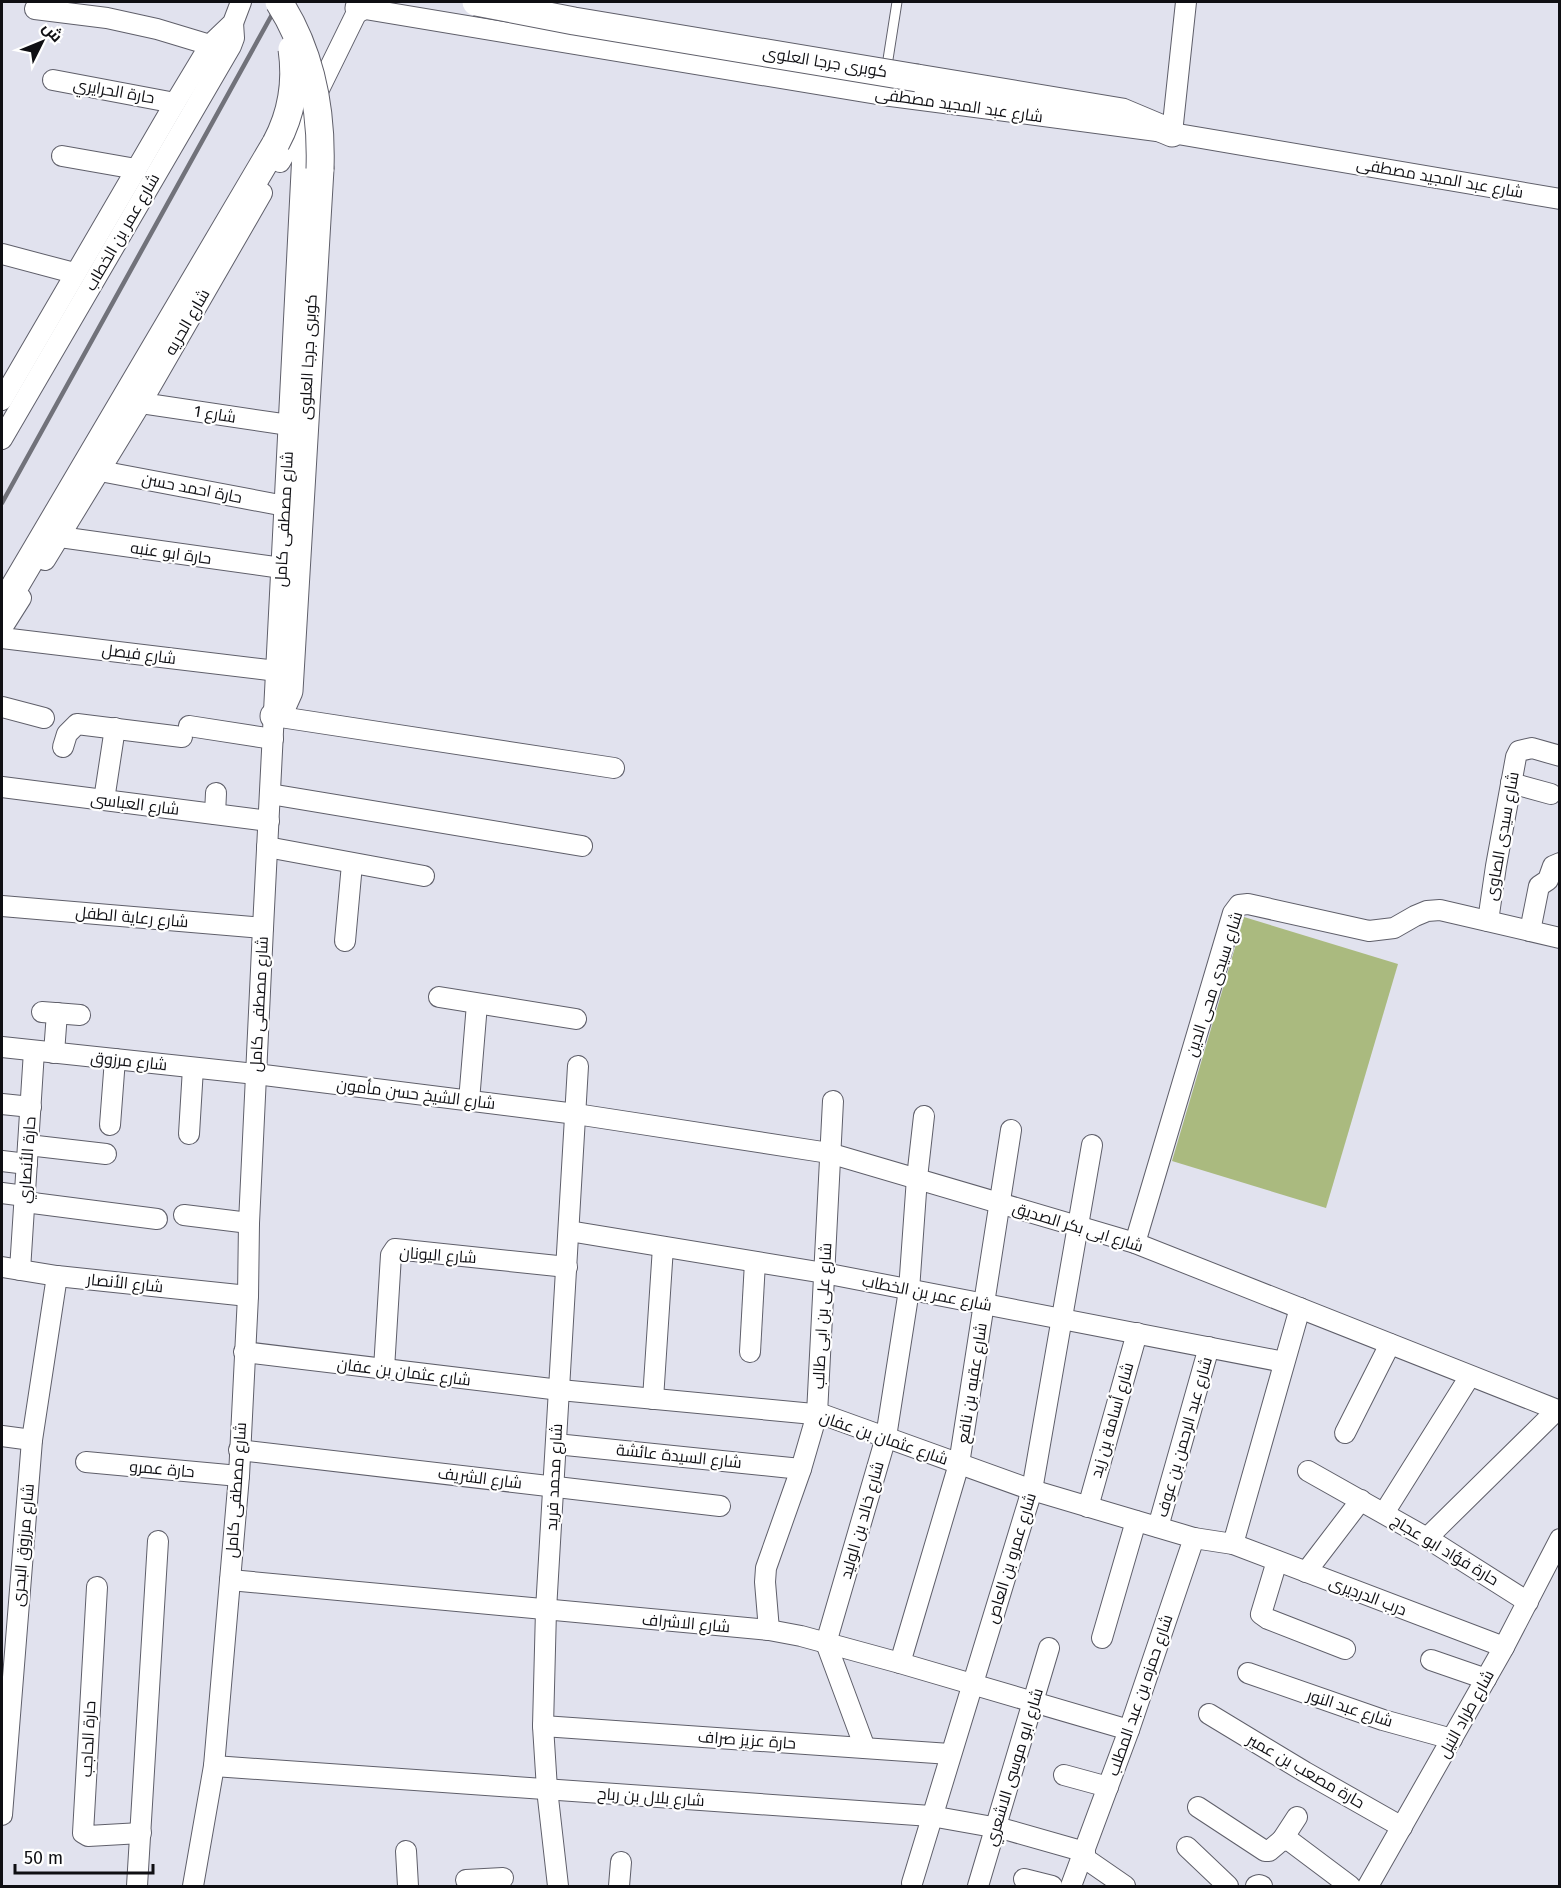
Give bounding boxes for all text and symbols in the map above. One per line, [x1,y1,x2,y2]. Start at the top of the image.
north arrow [12,12,72,72]
text: ش [39,18,67,46]
street label: كوبرى جرجا العلوى [761,43,889,82]
street label: حارة الحرايري [71,75,156,111]
street label: شارع عبد المجيد مصطفى [874,84,1044,128]
street label: شارع عبد المجيد مصطفى [1355,154,1525,204]
street label: شارع عمر بن الخطاب [81,170,165,295]
street label: شارع الحريه [160,286,215,359]
street label: كوبرى جرجا العلوى [295,294,322,420]
street label: شارع 1 [192,401,237,429]
street label: شارع مصطفى كامل [271,451,299,587]
street label: حارة احمد حسن [140,469,244,508]
street label: حارة ابو عنبه [129,538,213,568]
street label: شارع فيصل [101,640,177,670]
street label: شارع سيدى الصاوى [1481,770,1525,902]
street label: شارع العباسى [89,789,181,821]
street label: شارع رعاية الطفل [74,903,189,933]
street label: شارع سيدى محى الدين [1182,909,1248,1060]
street label: شارع مصطفى كامل [246,936,274,1072]
street label: شارع مرزوق [89,1048,168,1076]
street label: شارع الشيخ حسن مأمون [335,1075,496,1115]
street label: حارة الأنصاري [14,1116,44,1204]
street label: شارع ابى بكر الصديق [1010,1198,1146,1258]
street label: شارع على بن ابى طالب [809,1242,837,1390]
street label: شارع اليونان [399,1243,477,1269]
street label: شارع الأنصار [85,1269,164,1298]
street label: شارع عمر بن الخطاب [860,1271,994,1317]
street label: شارع عقبه بن نافع [953,1321,993,1445]
street label: شارع عثمان بن عفان [336,1354,472,1392]
street label: شارع عبد الرحمن بن عوف [1152,1355,1218,1520]
street label: شارع أسامة بن زيد [1086,1360,1139,1480]
street label: شارع عثمان بن عفان [817,1407,951,1471]
street label: شارع مصطفى كامل [222,1422,252,1559]
street label: شارع محمد فريد [542,1423,568,1531]
street label: شارع السيدة عائشة [615,1440,743,1474]
street label: حارة عمرو [129,1457,195,1481]
street label: شارع خالد بن الوليد [836,1459,890,1581]
street label: شارع الشريف [437,1463,523,1495]
street label: شارع مرزوق البحرى [8,1483,40,1608]
street label: شارع عمرو بن العاص [982,1490,1042,1626]
street label: حارة فؤاد ابو عجاج [1387,1510,1502,1591]
street label: درب الدرديرى [1326,1573,1409,1620]
street label: شارع الاشراف [641,1610,731,1638]
street label: شارع حمزه بن عبد المطلب [1103,1612,1178,1779]
street label: شارع طراد النيل [1434,1667,1500,1762]
street label: شارع عبد النور [1303,1685,1395,1733]
street label: شارع ابو موسى الاشعري [981,1686,1051,1849]
street label: حارة الحاجب [77,1700,99,1778]
street label: حارة عزيز صراف [697,1727,797,1753]
street label: حارة مصعب بن عمير [1243,1729,1368,1813]
street label: شارع بلال بن رباح [597,1784,705,1812]
scale bar [15,1837,153,1875]
text: 50 m [24,1847,63,1869]

